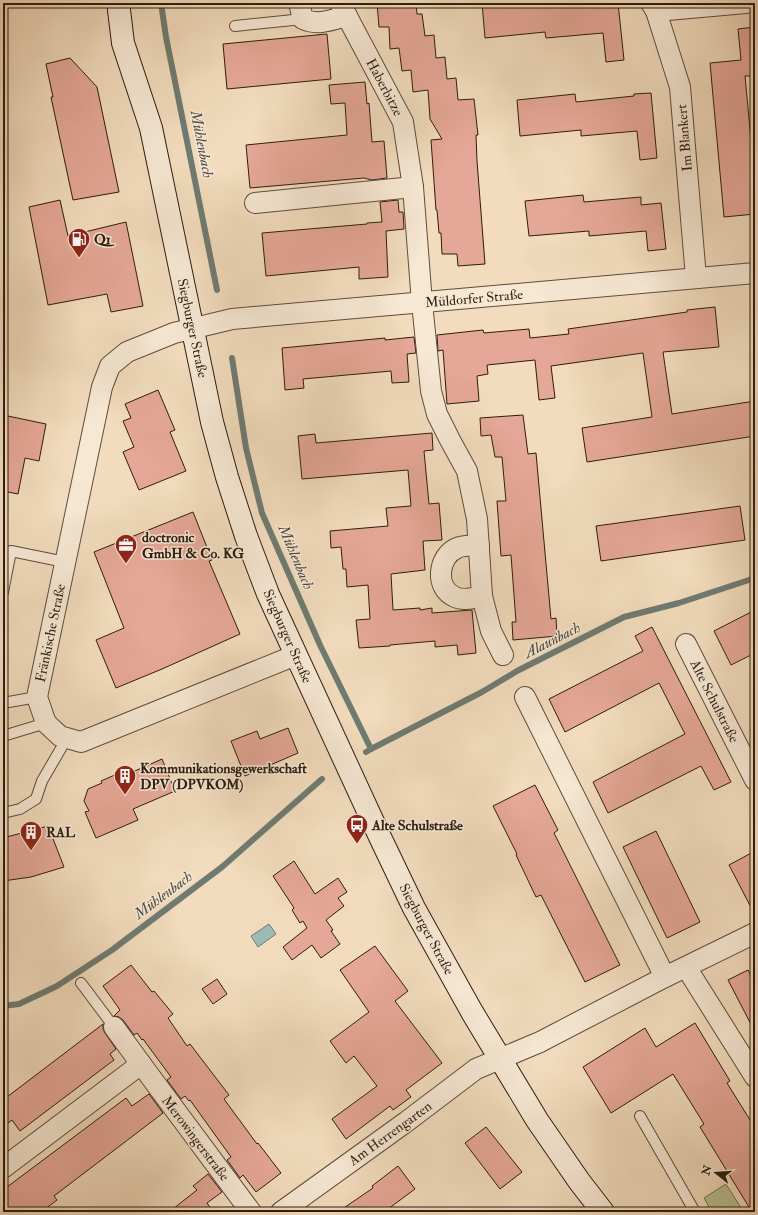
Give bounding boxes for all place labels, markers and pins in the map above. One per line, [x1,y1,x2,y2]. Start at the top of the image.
fuel station icon: Q1 [66,226,92,259]
place label: Q1 [94,231,115,248]
place label: doctronic GmbH & Co. KG [142,529,244,562]
office icon: doctronic GmbH & Co. KG [113,532,139,565]
place label: Kommunikationsgewerkschaft DPV (DPVKOM) [140,760,307,793]
building icon: Kommunikationsgewerkschaft DPV (DPVKOM) [112,763,138,796]
bus stop icon: Alte Schulstraße [344,812,370,845]
place label: Alte Schulstraße [371,817,463,834]
building icon: RAL [18,819,44,852]
place label: RAL [46,824,76,841]

